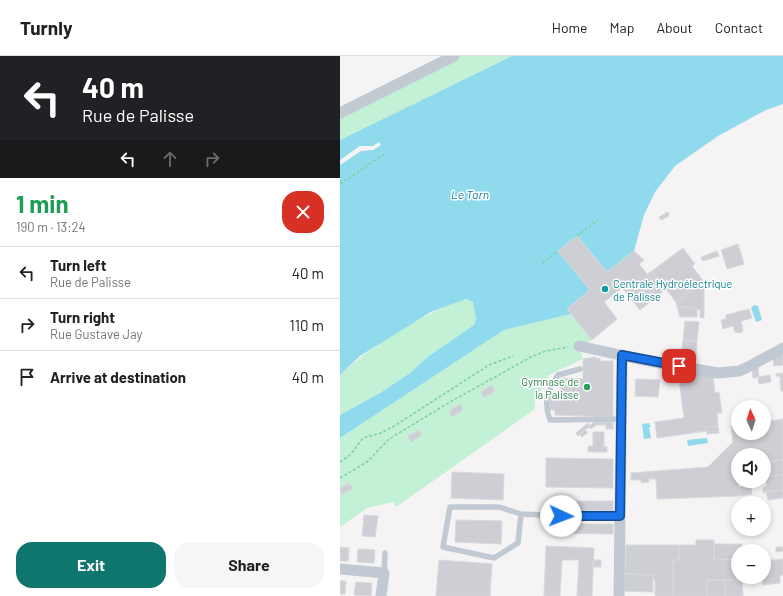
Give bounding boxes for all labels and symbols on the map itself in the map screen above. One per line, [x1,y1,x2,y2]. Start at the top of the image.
water label: Le Tarn [451,187,489,201]
place label: Centrale Hydroélectrique de Palisse [613,277,732,303]
marker: Centrale Hydroélectrique de Palisse [600,284,610,294]
pin [662,349,696,383]
place label: Gymnase de la Palisse [521,375,579,401]
marker: Gymnase de la Palisse [582,382,592,392]
north arrow [731,400,771,440]
position arrow [540,495,582,537]

